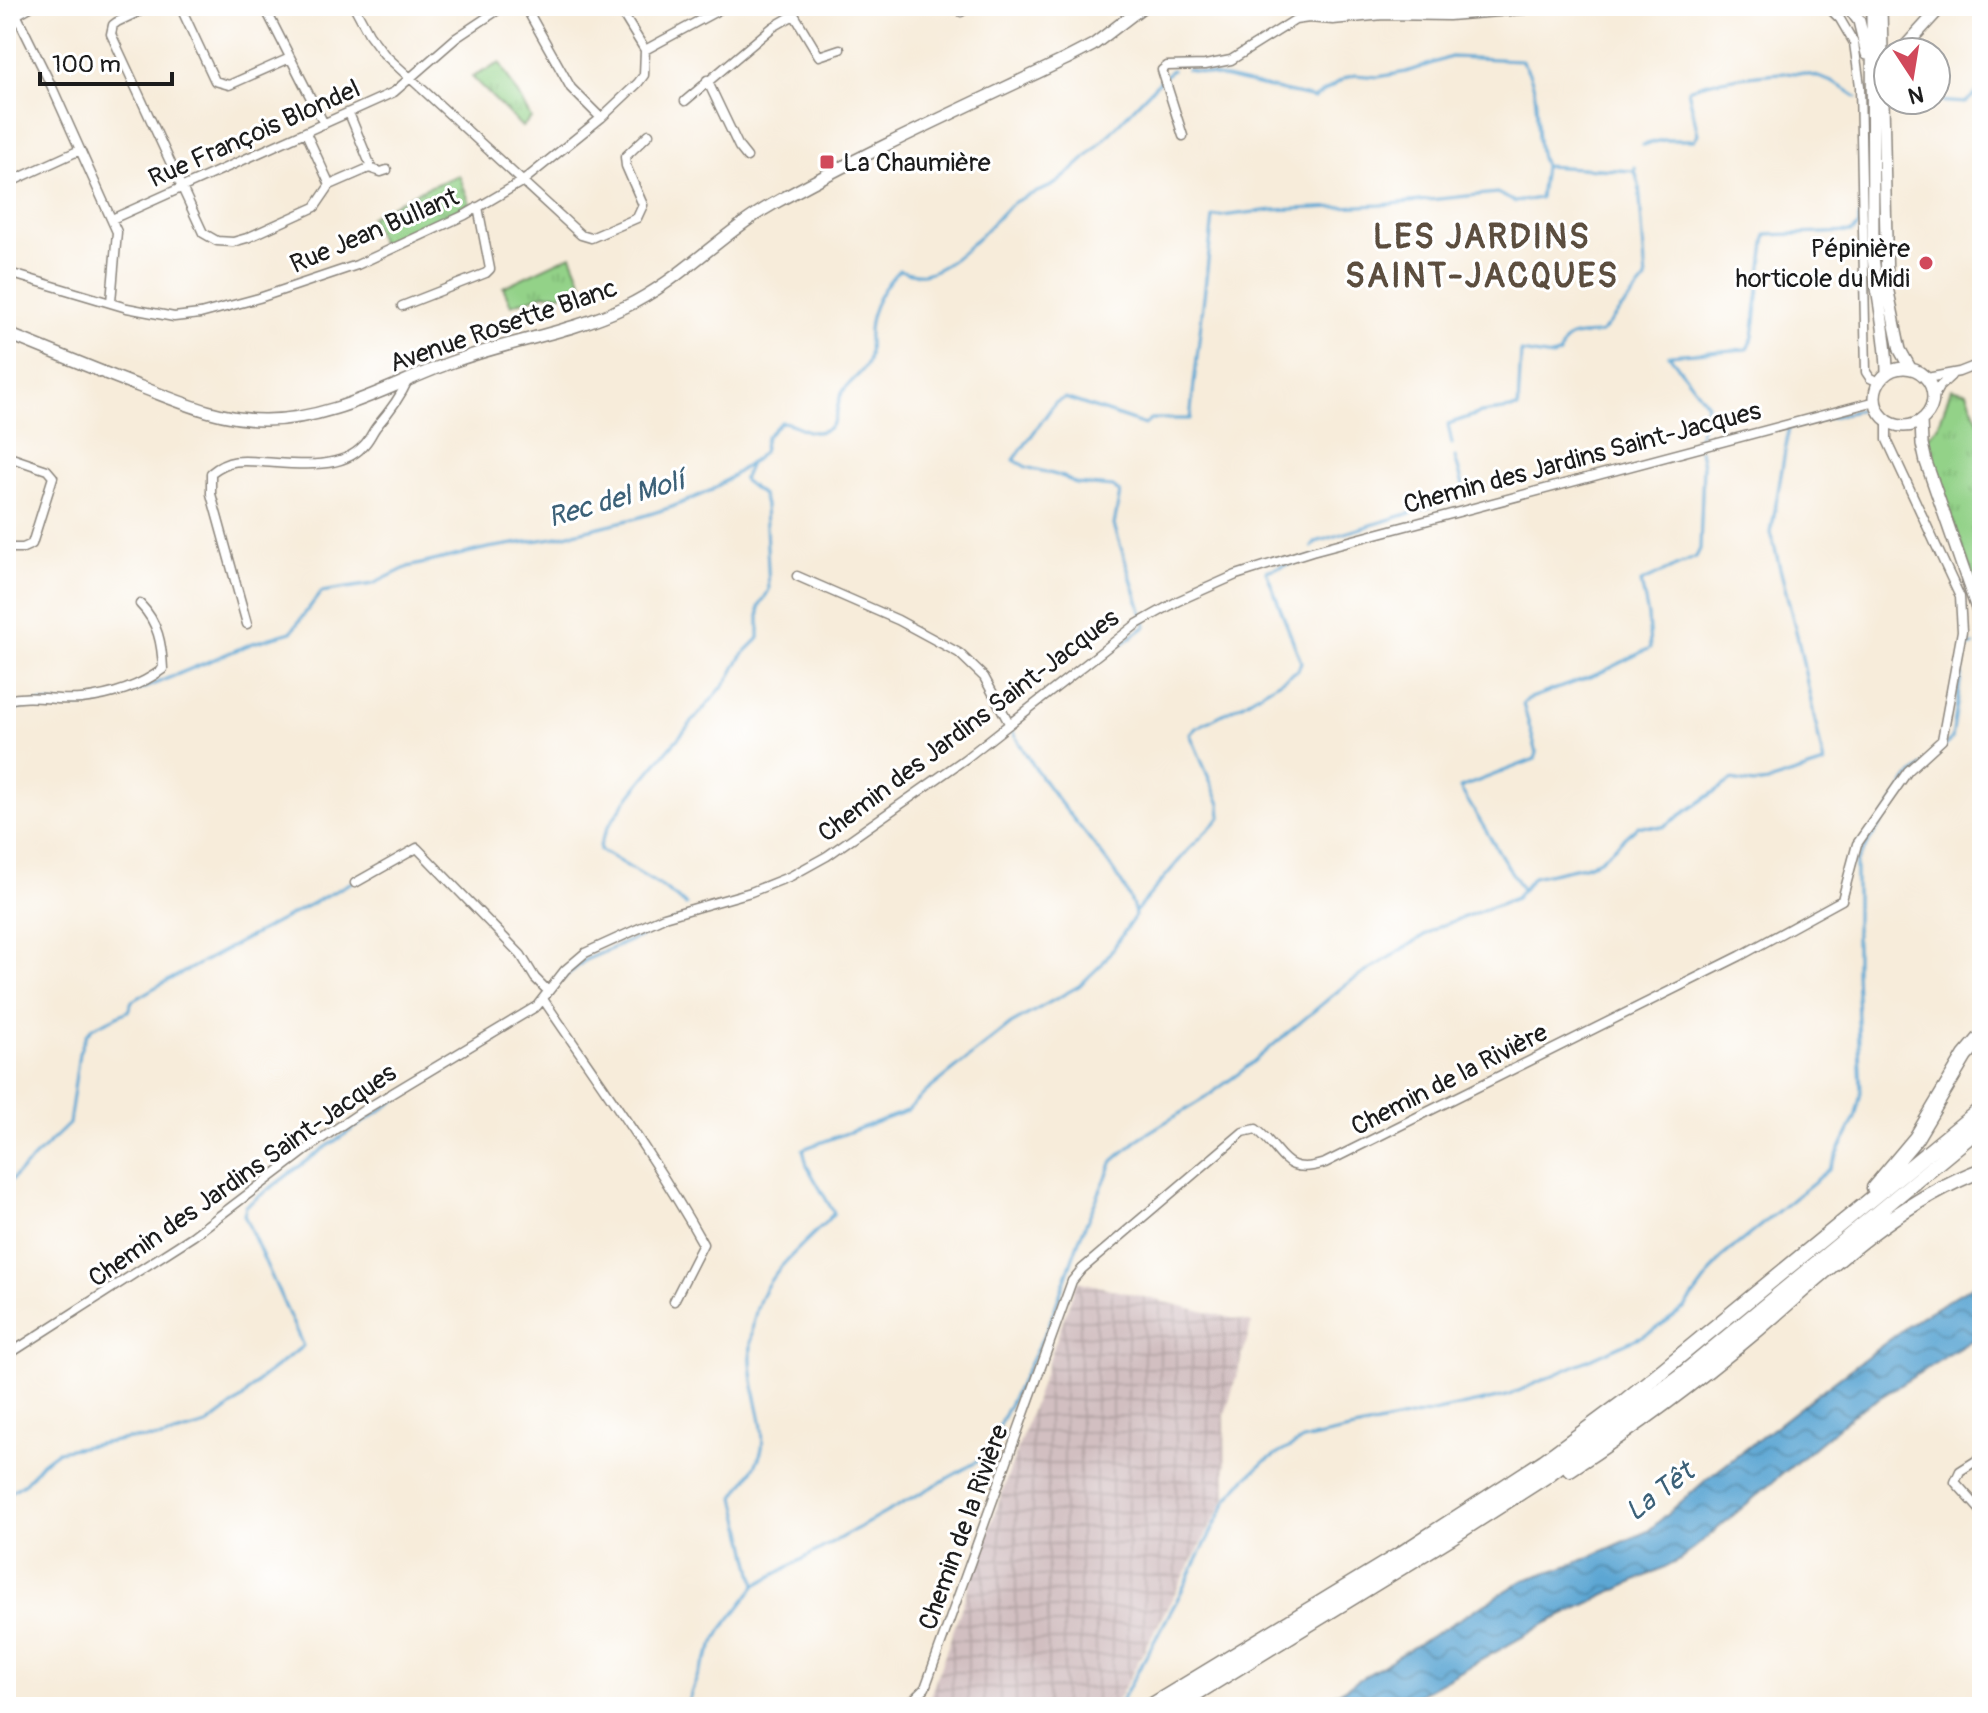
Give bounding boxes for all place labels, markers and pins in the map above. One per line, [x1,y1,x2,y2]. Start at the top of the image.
place label: La Chaumière [843,147,991,179]
marker: La Chaumière [818,153,836,171]
place label: Pépinière horticole du Midi [1735,233,1910,295]
marker: Pépinière horticole du Midi [1917,254,1935,272]

